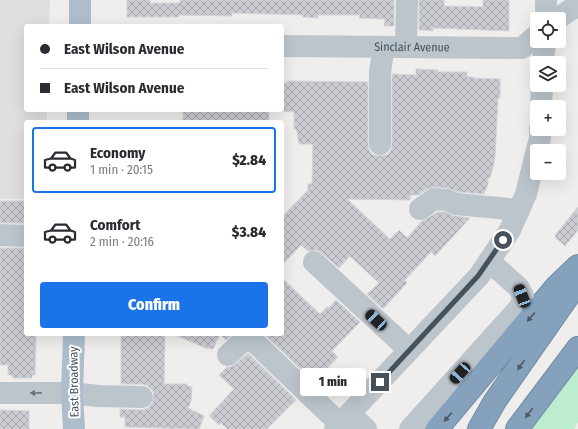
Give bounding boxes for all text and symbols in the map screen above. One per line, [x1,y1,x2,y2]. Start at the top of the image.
map controls [530,12,566,180]
button: locate [530,12,566,48]
text: East Wilson Avenue [64,40,184,58]
street label: Sinclair Avenue [374,40,450,54]
button: layers [530,56,566,92]
text: East Wilson Avenue [64,79,184,97]
button: + [530,100,566,136]
icon: car [42,142,78,178]
text: Economy [90,144,145,162]
button: − [530,144,566,180]
text: $2.84 [232,151,266,169]
text: 1 min · 20:15 [90,162,153,177]
icon: car [42,214,78,250]
text: Comfort [90,216,141,234]
text: $3.84 [232,223,266,241]
route start [494,231,512,249]
text: 2 min · 20:16 [90,234,154,249]
button: Confirm [40,282,268,328]
car [512,283,532,309]
car [363,307,389,333]
one-way arrow [527,312,536,322]
street label: East Broadway [66,346,82,418]
car [448,360,472,386]
one-way arrow [517,360,525,370]
callout: 1 min [300,368,366,396]
route end [371,373,389,391]
text: 1 min [319,374,347,389]
one-way arrow [29,390,42,396]
one-way arrow [525,407,534,418]
one-way arrow [443,411,452,422]

